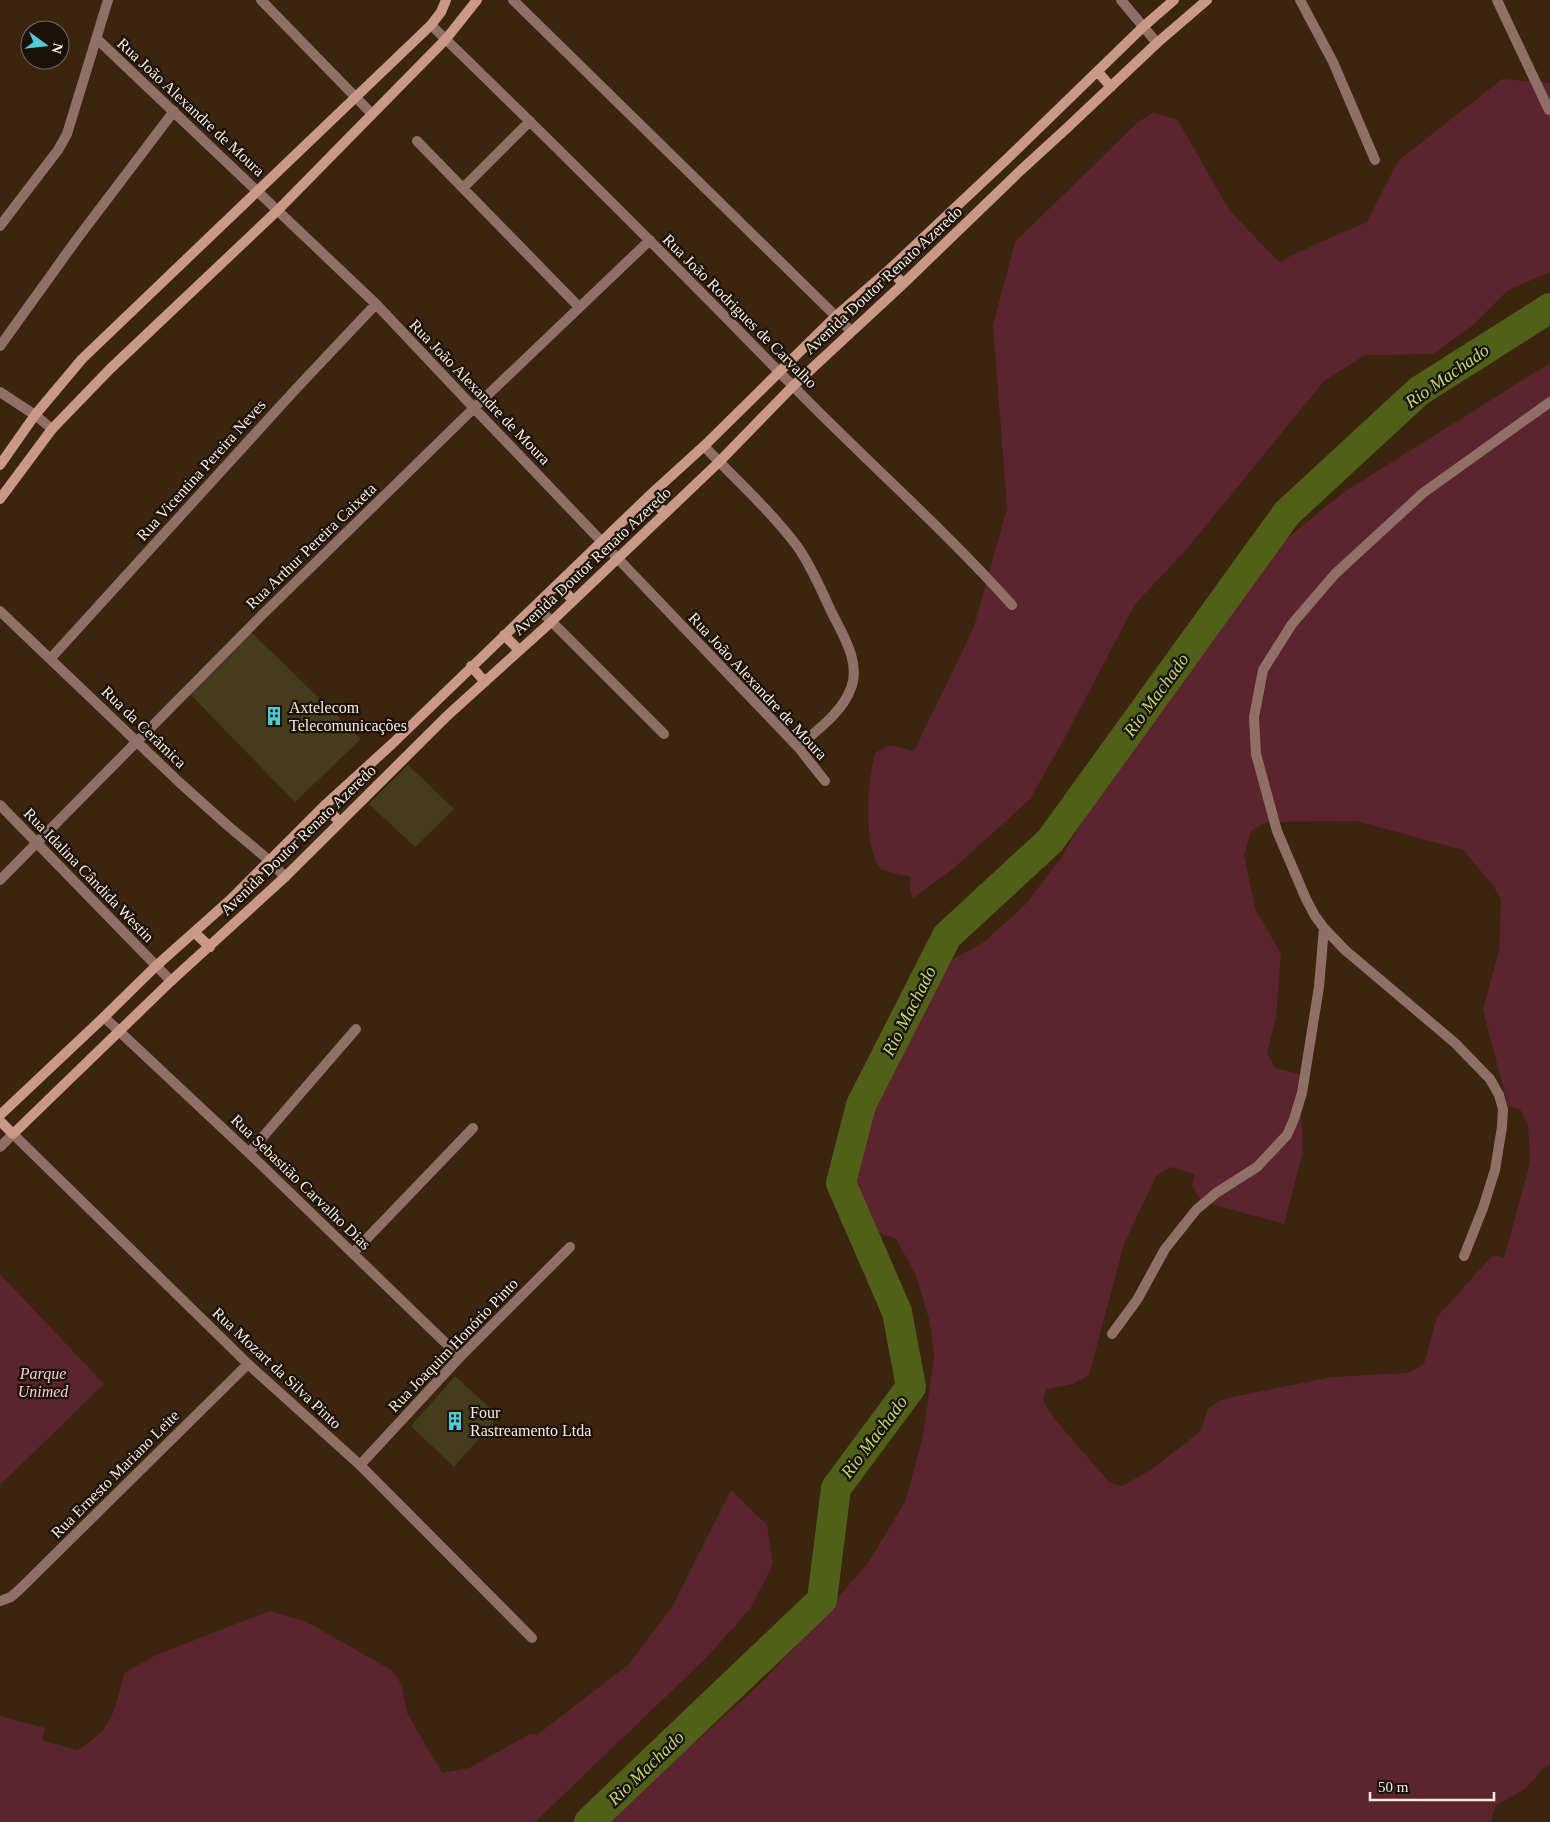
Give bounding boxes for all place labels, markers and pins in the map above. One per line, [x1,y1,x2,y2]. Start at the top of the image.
place label: Axtelecom Telecomunicações [289,699,407,735]
building icon: Axtelecom Telecomunicações [263,705,285,727]
place label: Four Rastreamento Ltda [470,1404,591,1439]
building icon: Four Rastreamento Ltda [444,1410,466,1432]

